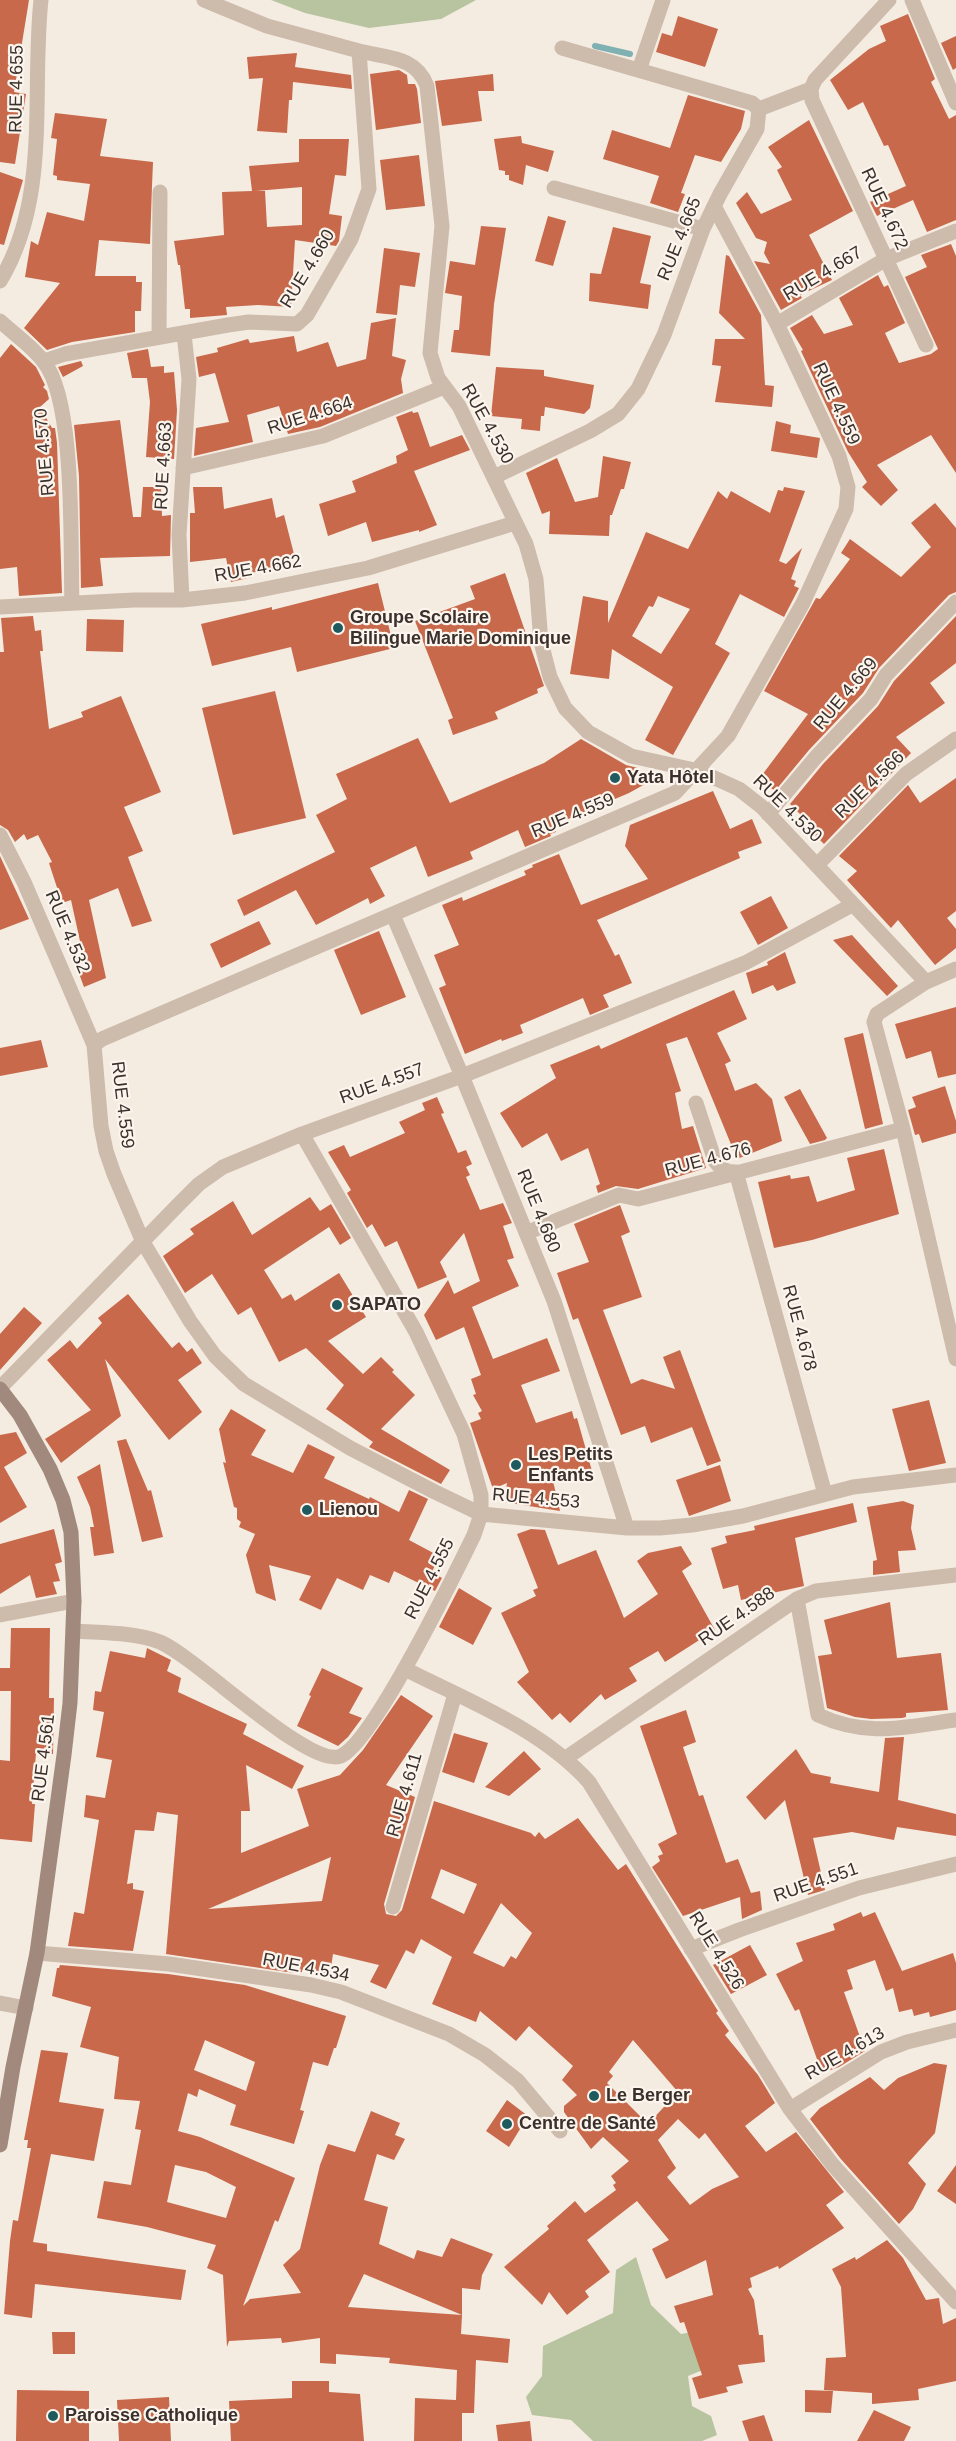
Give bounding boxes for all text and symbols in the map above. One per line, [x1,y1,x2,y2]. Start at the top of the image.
street label: RUE 4.655 [5,45,29,133]
street label: RUE 4.672 [856,165,912,253]
street label: RUE 4.665 [653,194,707,284]
street label: RUE 4.660 [276,226,340,312]
street label: RUE 4.667 [780,242,866,306]
street label: RUE 4.559 [808,360,864,448]
street label: RUE 4.530 [456,380,518,468]
street label: RUE 4.664 [265,392,355,440]
street label: RUE 4.570 [30,407,60,497]
street label: RUE 4.663 [151,421,177,511]
street label: RUE 4.662 [213,551,303,587]
place label: Groupe Scolaire Bilingue Marie Dominique [350,607,571,650]
marker: Groupe Scolaire Bilingue Marie Dominique [331,621,345,635]
street label: RUE 4.669 [809,653,883,735]
street label: RUE 4.566 [831,747,909,823]
place label: Yata Hôtel [627,767,714,789]
marker: Yata Hôtel [608,771,622,785]
street label: RUE 4.530 [748,771,826,847]
street label: RUE 4.559 [528,789,618,843]
street label: RUE 4.532 [40,887,94,977]
street label: RUE 4.557 [337,1059,427,1109]
street label: RUE 4.559 [106,1060,138,1150]
street label: RUE 4.676 [663,1138,753,1182]
street label: RUE 4.680 [511,1166,565,1256]
street label: RUE 4.678 [777,1283,821,1373]
place label: SAPATO [349,1294,421,1316]
marker: SAPATO [330,1298,344,1312]
place label: Les Petits Enfants [528,1444,613,1486]
marker: Les Petits Enfants [509,1458,523,1472]
street label: RUE 4.553 [491,1484,581,1514]
place label: Lienou [319,1499,378,1521]
marker: Lienou [300,1503,314,1517]
street label: RUE 4.555 [400,1535,460,1623]
street label: RUE 4.588 [695,1583,779,1651]
street label: RUE 4.561 [28,1713,60,1803]
street label: RUE 4.611 [383,1750,427,1840]
street label: RUE 4.551 [771,1858,861,1908]
street label: RUE 4.526 [684,1908,748,1994]
street label: RUE 4.534 [261,1949,351,1987]
street label: RUE 4.613 [801,2023,889,2085]
place label: Le Berger [606,2085,690,2107]
marker: Le Berger [587,2089,601,2103]
place label: Centre de Santé [519,2113,656,2135]
marker: Centre de Santé [500,2117,514,2131]
place label: Paroisse Catholique [65,2405,238,2427]
marker: Paroisse Catholique [46,2409,60,2423]

